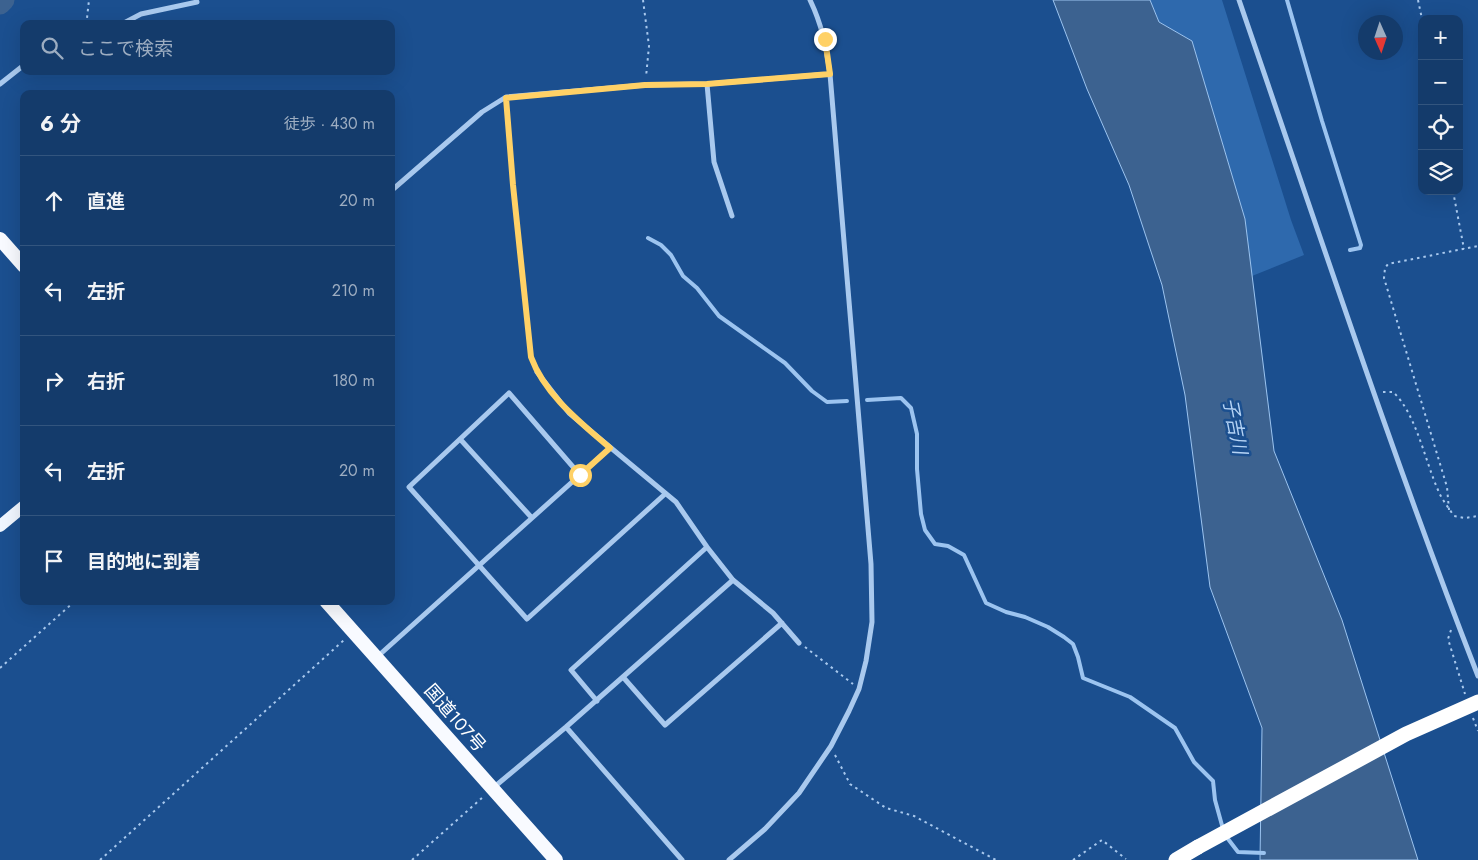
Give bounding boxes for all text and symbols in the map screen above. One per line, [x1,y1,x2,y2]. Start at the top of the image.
north arrow [1358,15,1403,60]
map controls [1418,15,1463,195]
button: + [1418,15,1463,60]
search box [20,20,395,75]
route end [814,28,837,51]
icon: search [38,34,66,62]
text: ここで検索 [78,35,173,62]
button: − [1418,60,1463,105]
button: locate [1418,105,1463,150]
text: 6 分 [40,109,81,139]
text: 徒歩 · 430 m [284,112,375,135]
button: layers [1418,150,1463,195]
icon: ahead [40,187,68,215]
text: 直進 [87,188,125,215]
text: 20 m [339,189,375,212]
icon: left [40,277,68,305]
text: 左折 [87,278,125,305]
text: 210 m [332,279,375,302]
icon: right [40,367,68,395]
text: 右折 [87,368,125,395]
text: 180 m [332,369,375,392]
water label: 子吉川 [1216,395,1254,459]
icon: left [40,457,68,485]
text: 左折 [87,458,125,485]
text: 20 m [339,459,375,482]
route start [569,464,592,487]
icon: arrive [40,547,68,575]
text: 目的地に到着 [87,548,201,575]
street label: 国道107号 [418,678,492,758]

